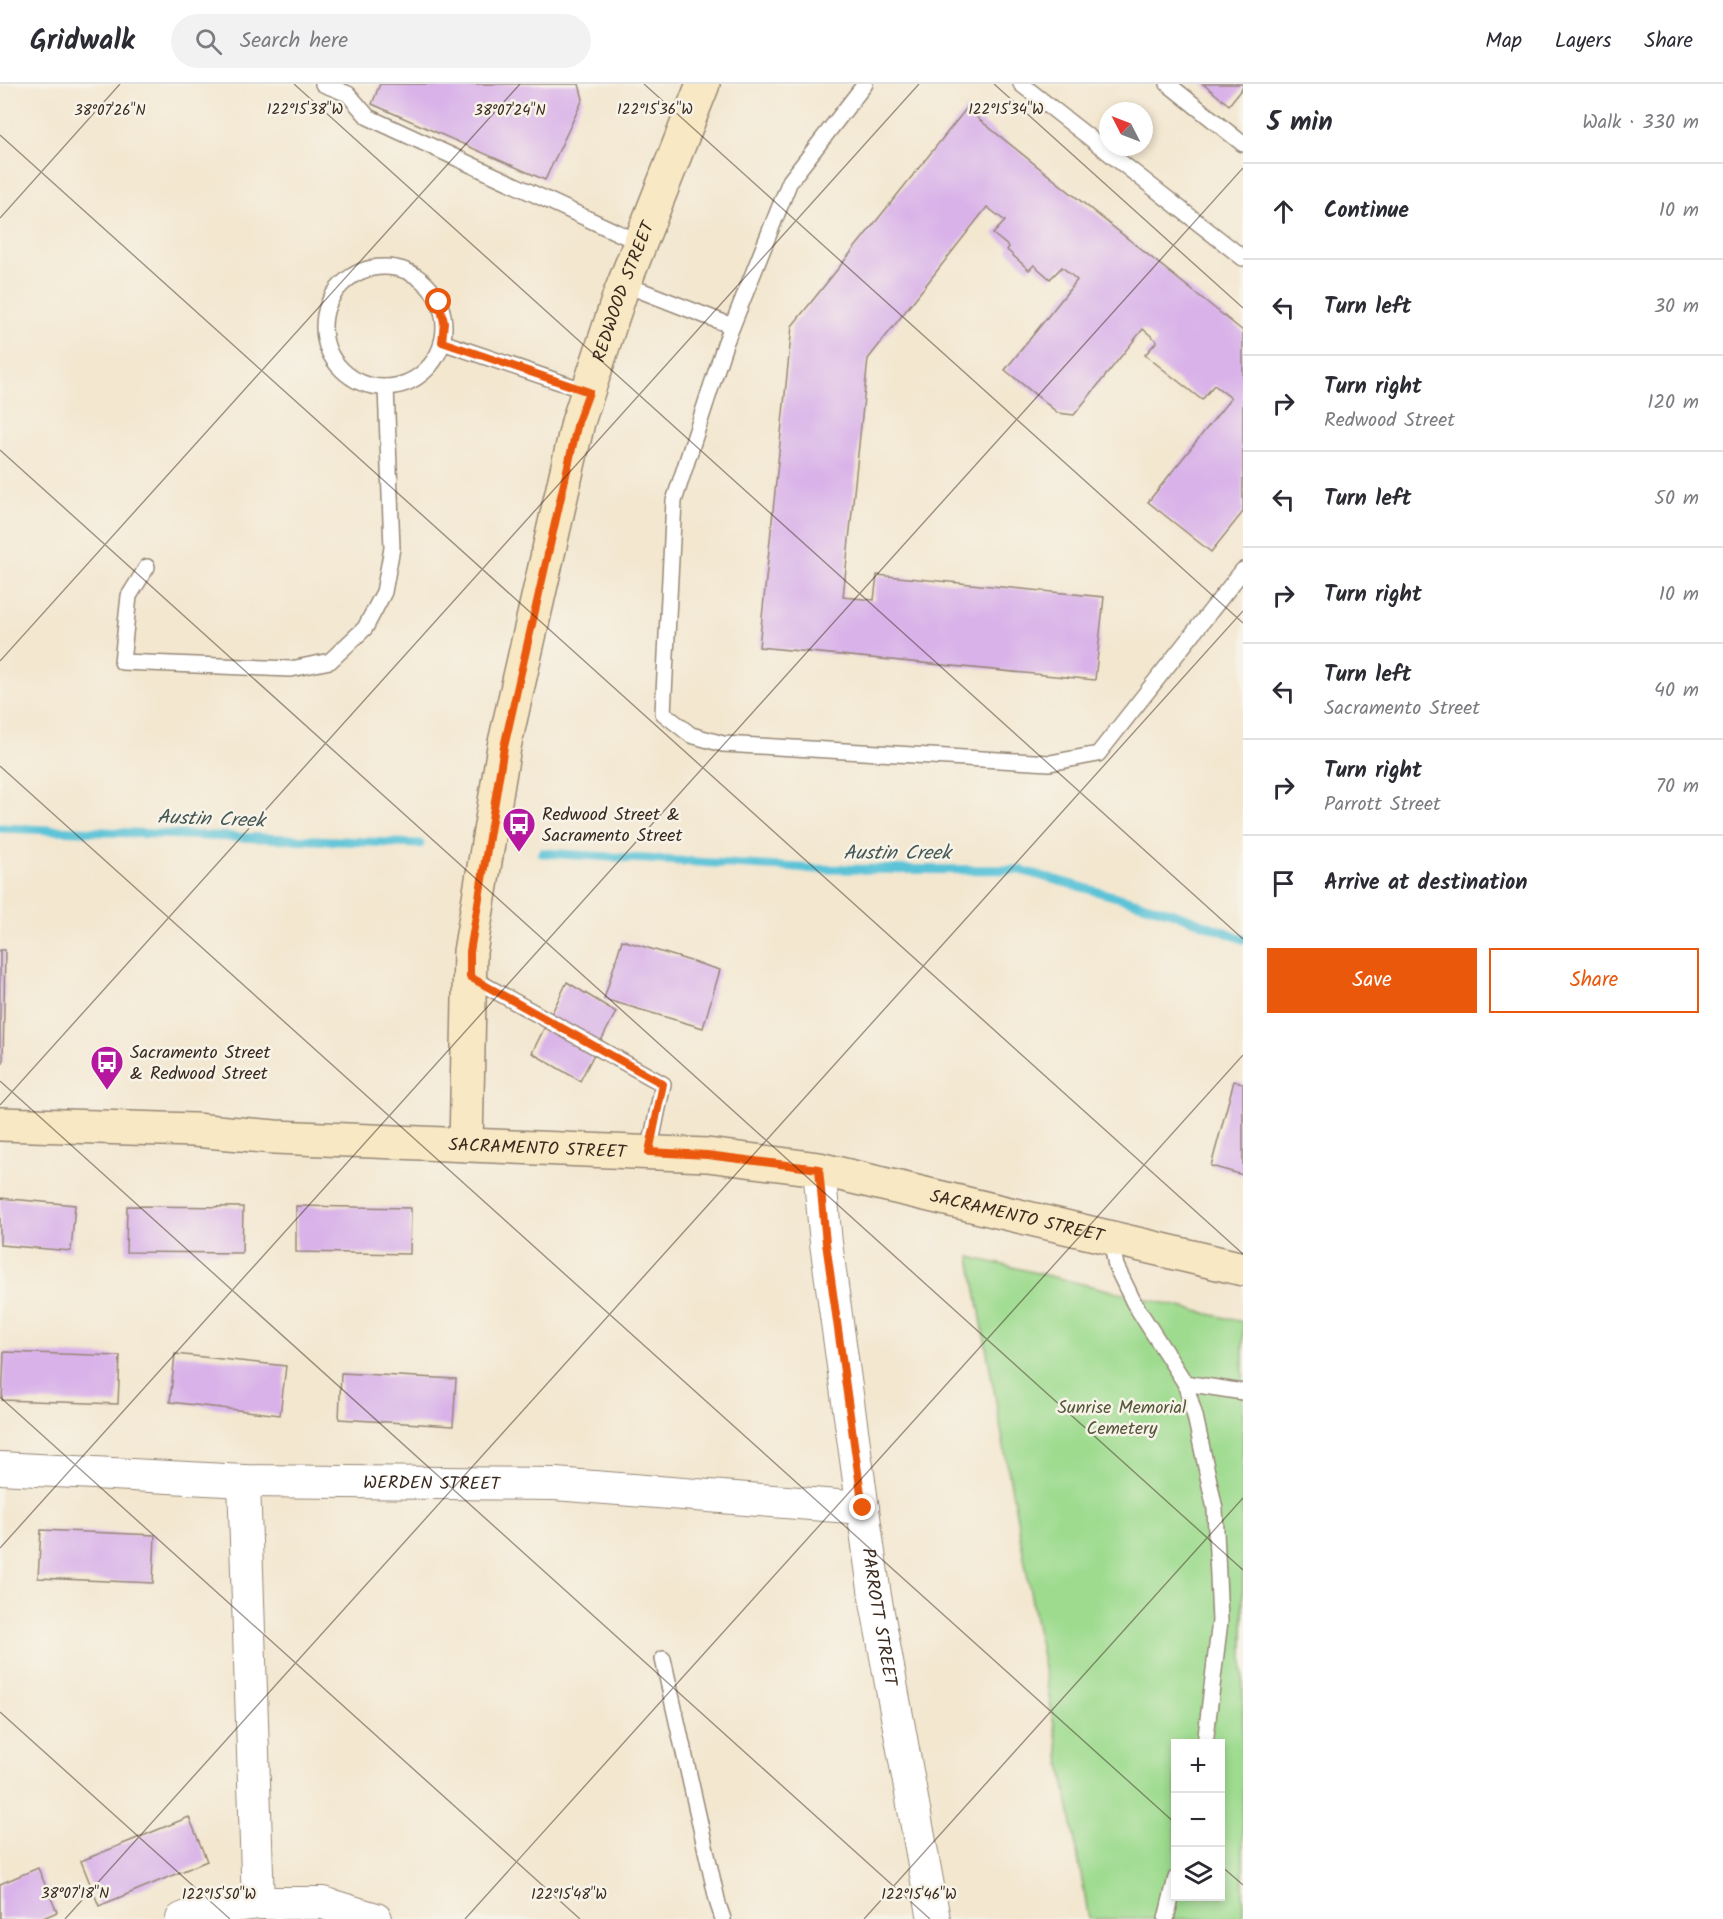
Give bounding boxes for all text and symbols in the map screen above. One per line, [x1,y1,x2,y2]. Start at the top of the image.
search box [171,14,591,68]
text: Gridwalk [30,19,135,64]
text: Search here [240,24,348,59]
icon: search [192,25,225,58]
text: Map [1485,25,1522,58]
text: Layers [1555,25,1611,58]
text: Share [1644,25,1693,58]
text: 122°15'38"W [267,98,343,122]
text: 122°15'36"W [617,98,693,122]
text: 122°15'34"W [968,98,1044,122]
text: 38°07'26"N [74,99,146,123]
text: 38°07'24"N [474,99,546,123]
north arrow [1099,102,1153,156]
text: 5 min [1267,102,1333,144]
text: Walk · 330 m [1582,107,1699,139]
text: Continue [1324,194,1409,229]
icon: ahead [1267,195,1300,228]
text: 10 m [1659,195,1699,227]
street label: REDWOOD STREET [586,216,664,366]
route start [425,288,451,314]
text: Turn left [1324,290,1411,325]
icon: left [1267,291,1300,324]
text: 30 m [1654,291,1699,323]
text: Turn right [1324,370,1422,405]
icon: right [1267,387,1300,420]
text: 120 m [1647,387,1699,419]
text: Redwood Street [1324,405,1455,437]
text: Turn left [1324,482,1411,517]
icon: left [1267,483,1300,516]
text: 50 m [1654,483,1699,515]
text: Turn right [1324,578,1422,613]
icon: right [1267,579,1300,612]
text: 10 m [1659,579,1699,611]
text: Turn left [1324,658,1411,693]
icon: left [1267,675,1300,708]
text: 40 m [1654,675,1699,707]
text: Sacramento Street [1324,693,1480,725]
text: Turn right [1324,754,1422,789]
icon: right [1267,771,1300,804]
text: 70 m [1656,771,1699,803]
text: Parrott Street [1324,789,1441,821]
place label: Redwood Street & Sacramento Street [542,801,683,851]
water label: Austin Creek [157,802,268,838]
bus stop icon: Redwood Street & Sacramento Street [501,806,537,853]
water label: Austin Creek [843,838,953,870]
text: Arrive at destination [1324,866,1527,901]
icon: arrive [1267,867,1300,900]
button: Save [1267,948,1477,1013]
button: Share [1489,948,1699,1013]
place label: Sacramento Street & Redwood Street [130,1039,271,1089]
bus stop icon: Sacramento Street & Redwood Street [89,1044,125,1091]
street label: SACRAMENTO STREET [448,1131,628,1168]
street label: SACRAMENTO STREET [927,1183,1108,1252]
park label: Sunrise Memorial Cemetery [1058,1394,1187,1444]
street label: WERDEN STREET [363,1469,502,1499]
route end [849,1494,875,1520]
street label: PARROTT STREET [852,1546,904,1690]
map controls [1171,1739,1225,1901]
button: + [1171,1739,1225,1793]
button: − [1171,1793,1225,1847]
button: layers [1171,1847,1225,1901]
text: 38°07'18"N [41,1882,109,1906]
text: 122°15'50"W [182,1883,256,1907]
text: 122°15'48"W [531,1883,607,1907]
text: 122°15'46"W [881,1883,957,1907]

